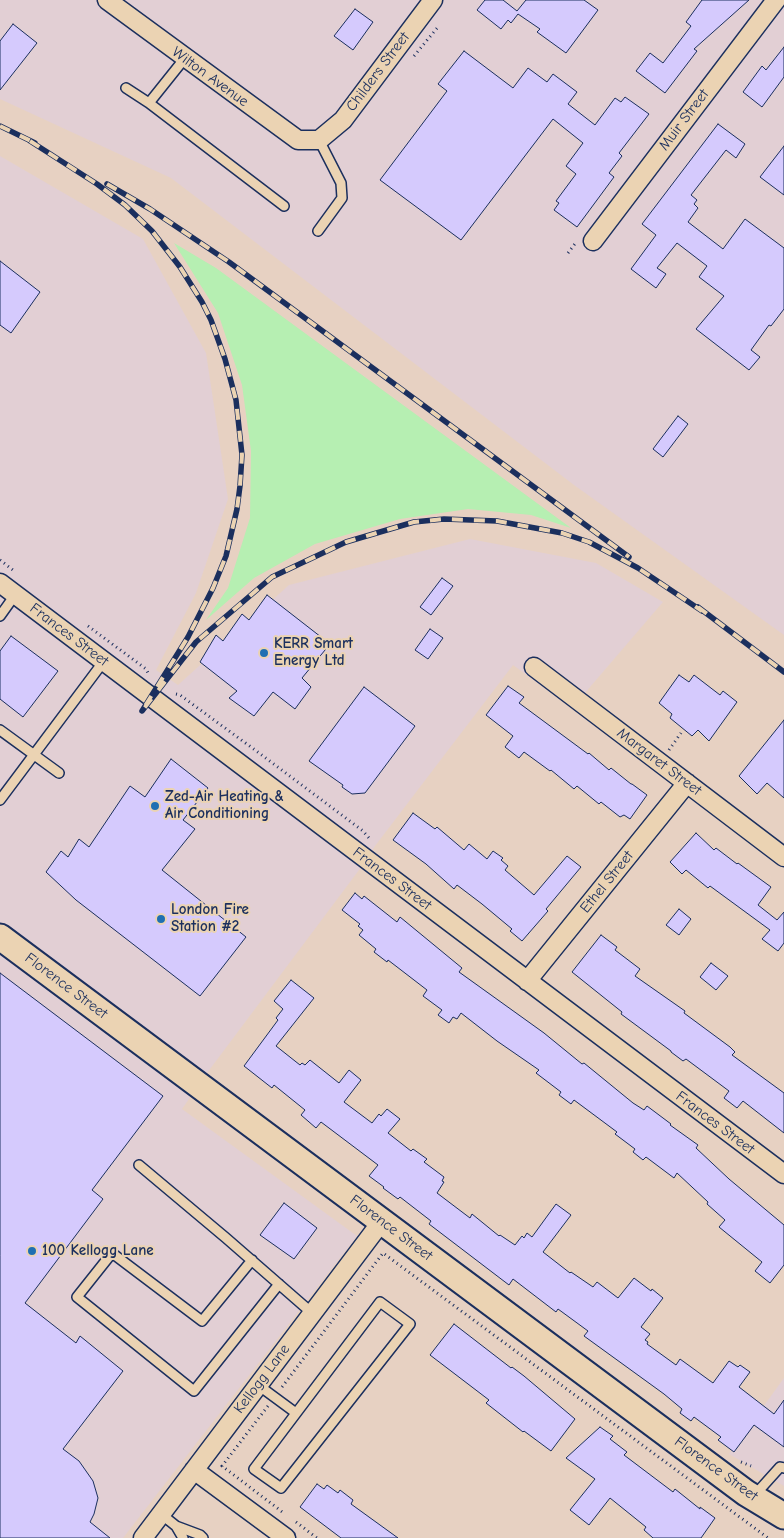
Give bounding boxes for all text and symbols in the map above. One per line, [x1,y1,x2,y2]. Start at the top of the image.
street label: Childers Street [342,29,414,115]
street label: Wilton Avenue [168,43,252,111]
street label: Muir Street [655,86,713,154]
street label: Frances Street [26,600,112,670]
place label: KERR Smart Energy Ltd [274,635,353,670]
marker: KERR Smart Energy Ltd [258,647,270,659]
street label: Margaret Street [613,724,705,800]
place label: Zed-Air Heating & Air Conditioning [165,788,284,823]
marker: Zed-Air Heating & Air Conditioning [149,800,161,812]
street label: Frances Street [349,844,435,914]
street label: Ethel Street [576,847,638,917]
place label: London Fire Station #2 [171,901,249,936]
marker: London Fire Station #2 [155,913,167,925]
street label: Florence Street [21,949,111,1023]
street label: Frances Street [672,1088,758,1158]
street label: Florence Street [346,1191,436,1265]
place label: 100 Kellogg Lane [42,1242,154,1260]
marker: 100 Kellogg Lane [26,1245,38,1257]
street label: Kellogg Lane [230,1341,294,1417]
street label: Florence Street [671,1433,761,1505]

